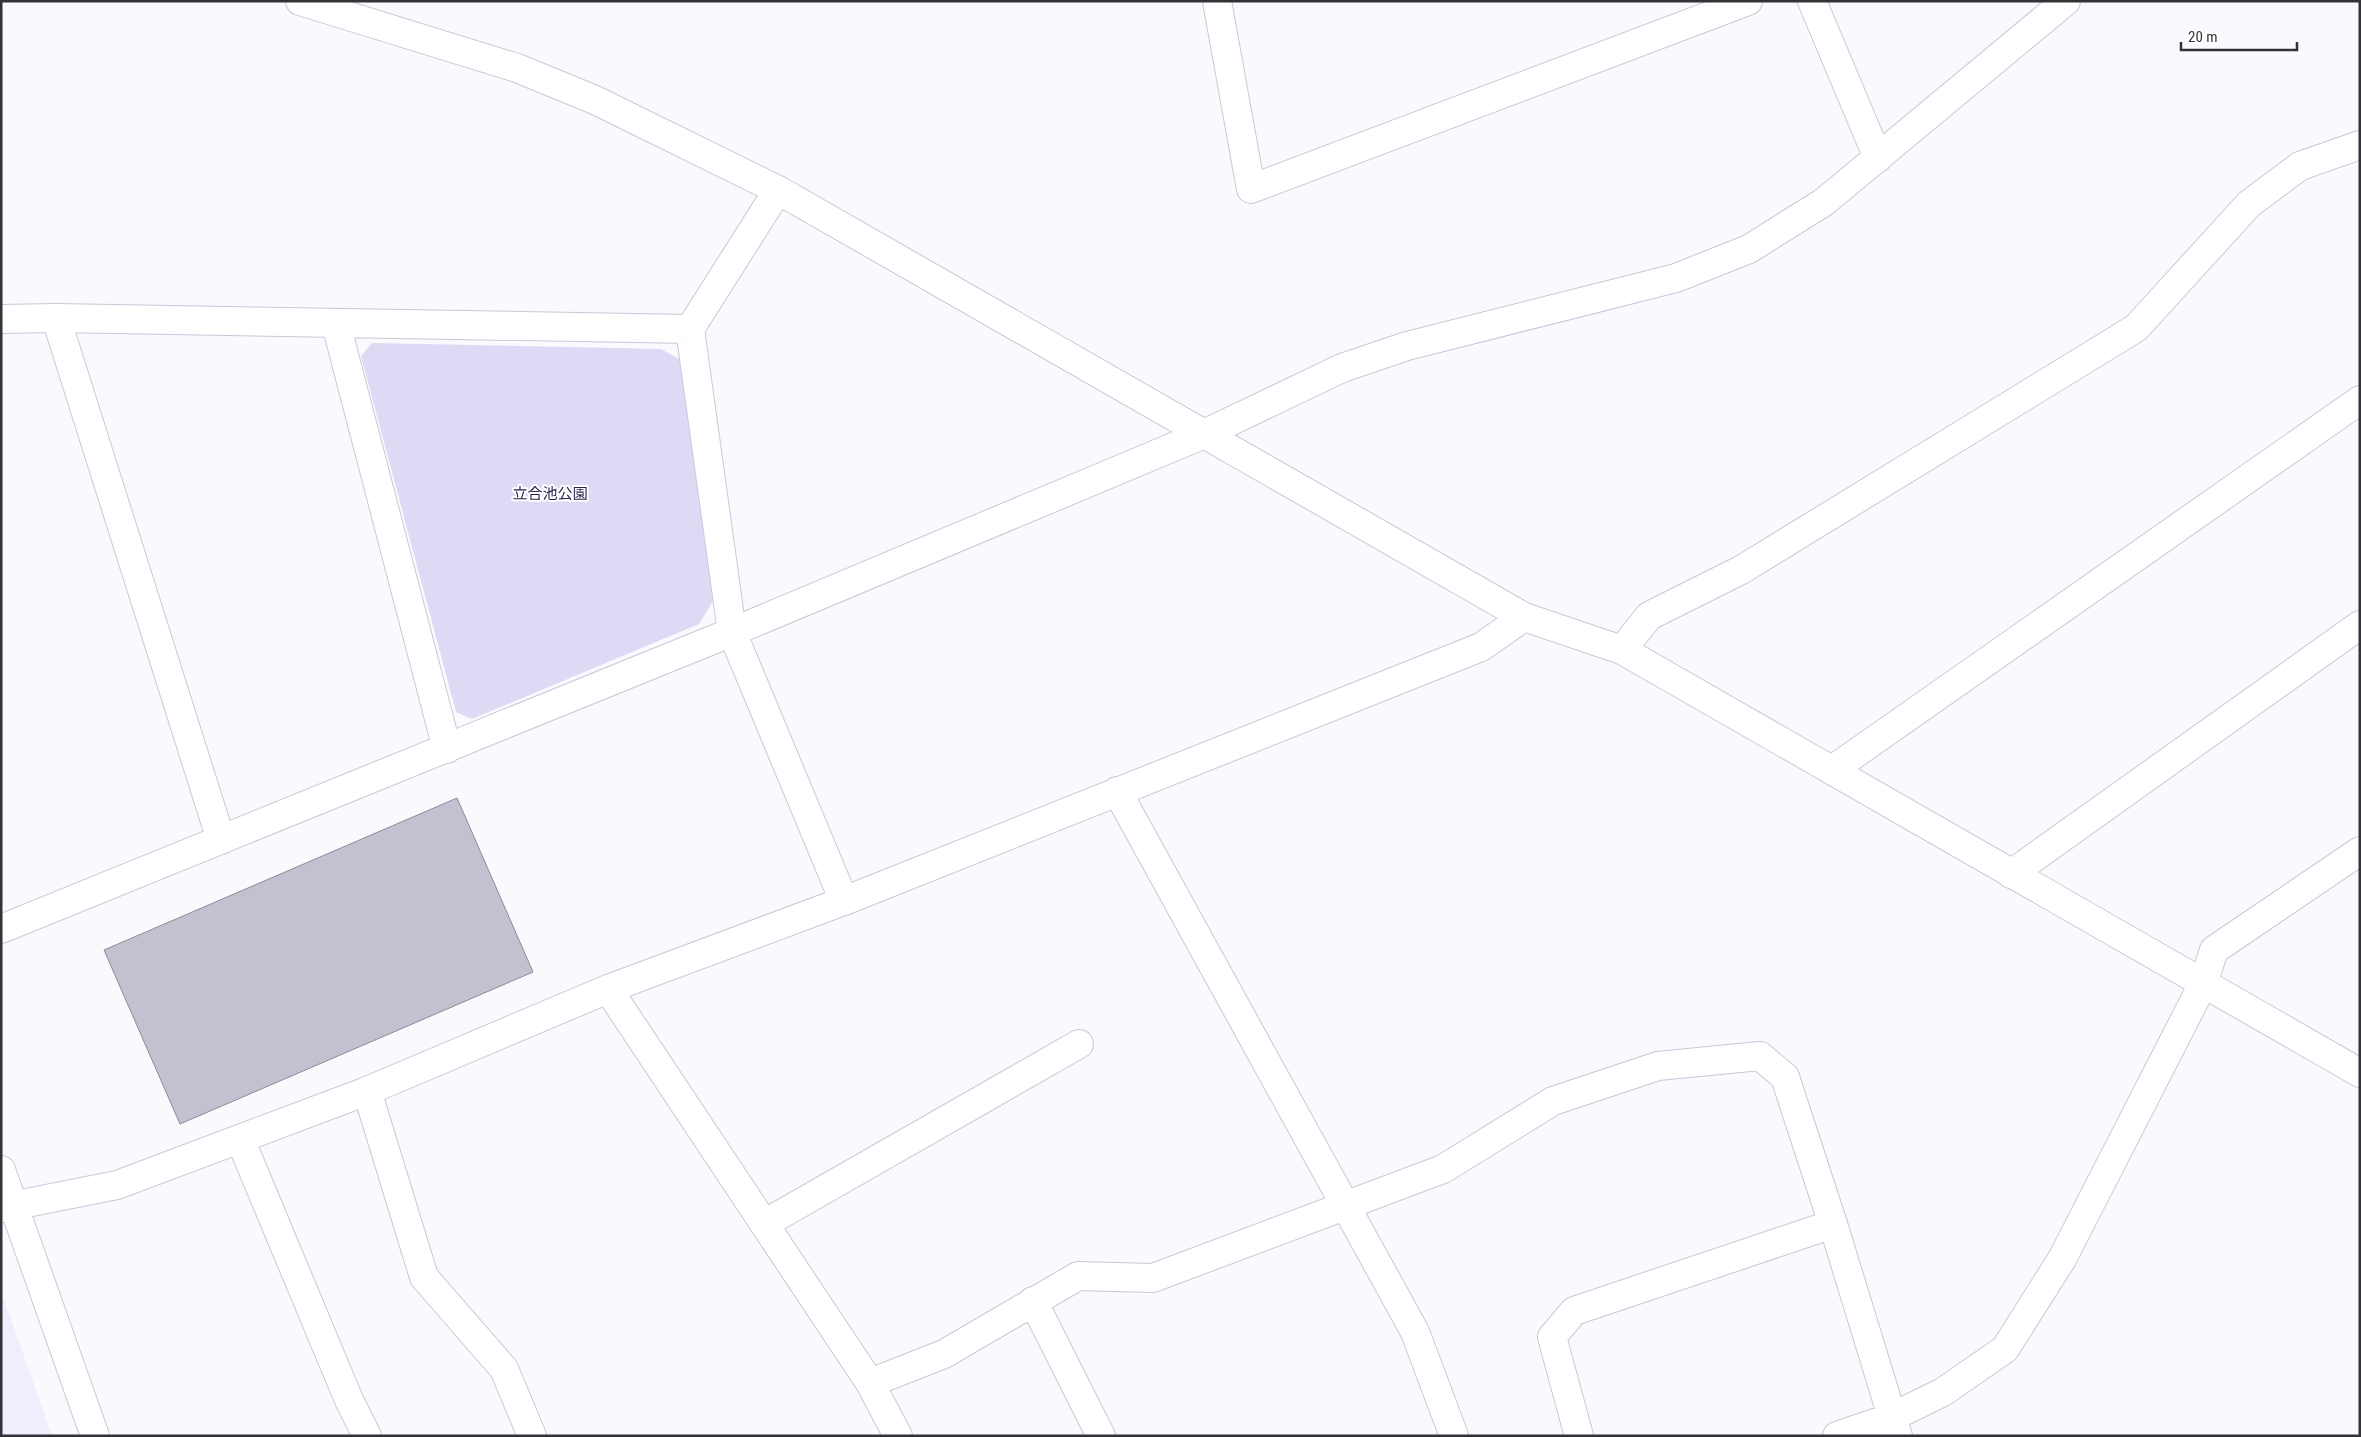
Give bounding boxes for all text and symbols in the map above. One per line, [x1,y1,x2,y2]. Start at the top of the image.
scale bar [2181,20,2297,52]
text: 20 m [2188,28,2218,46]
park label: 立合池公園 [512,485,588,503]

